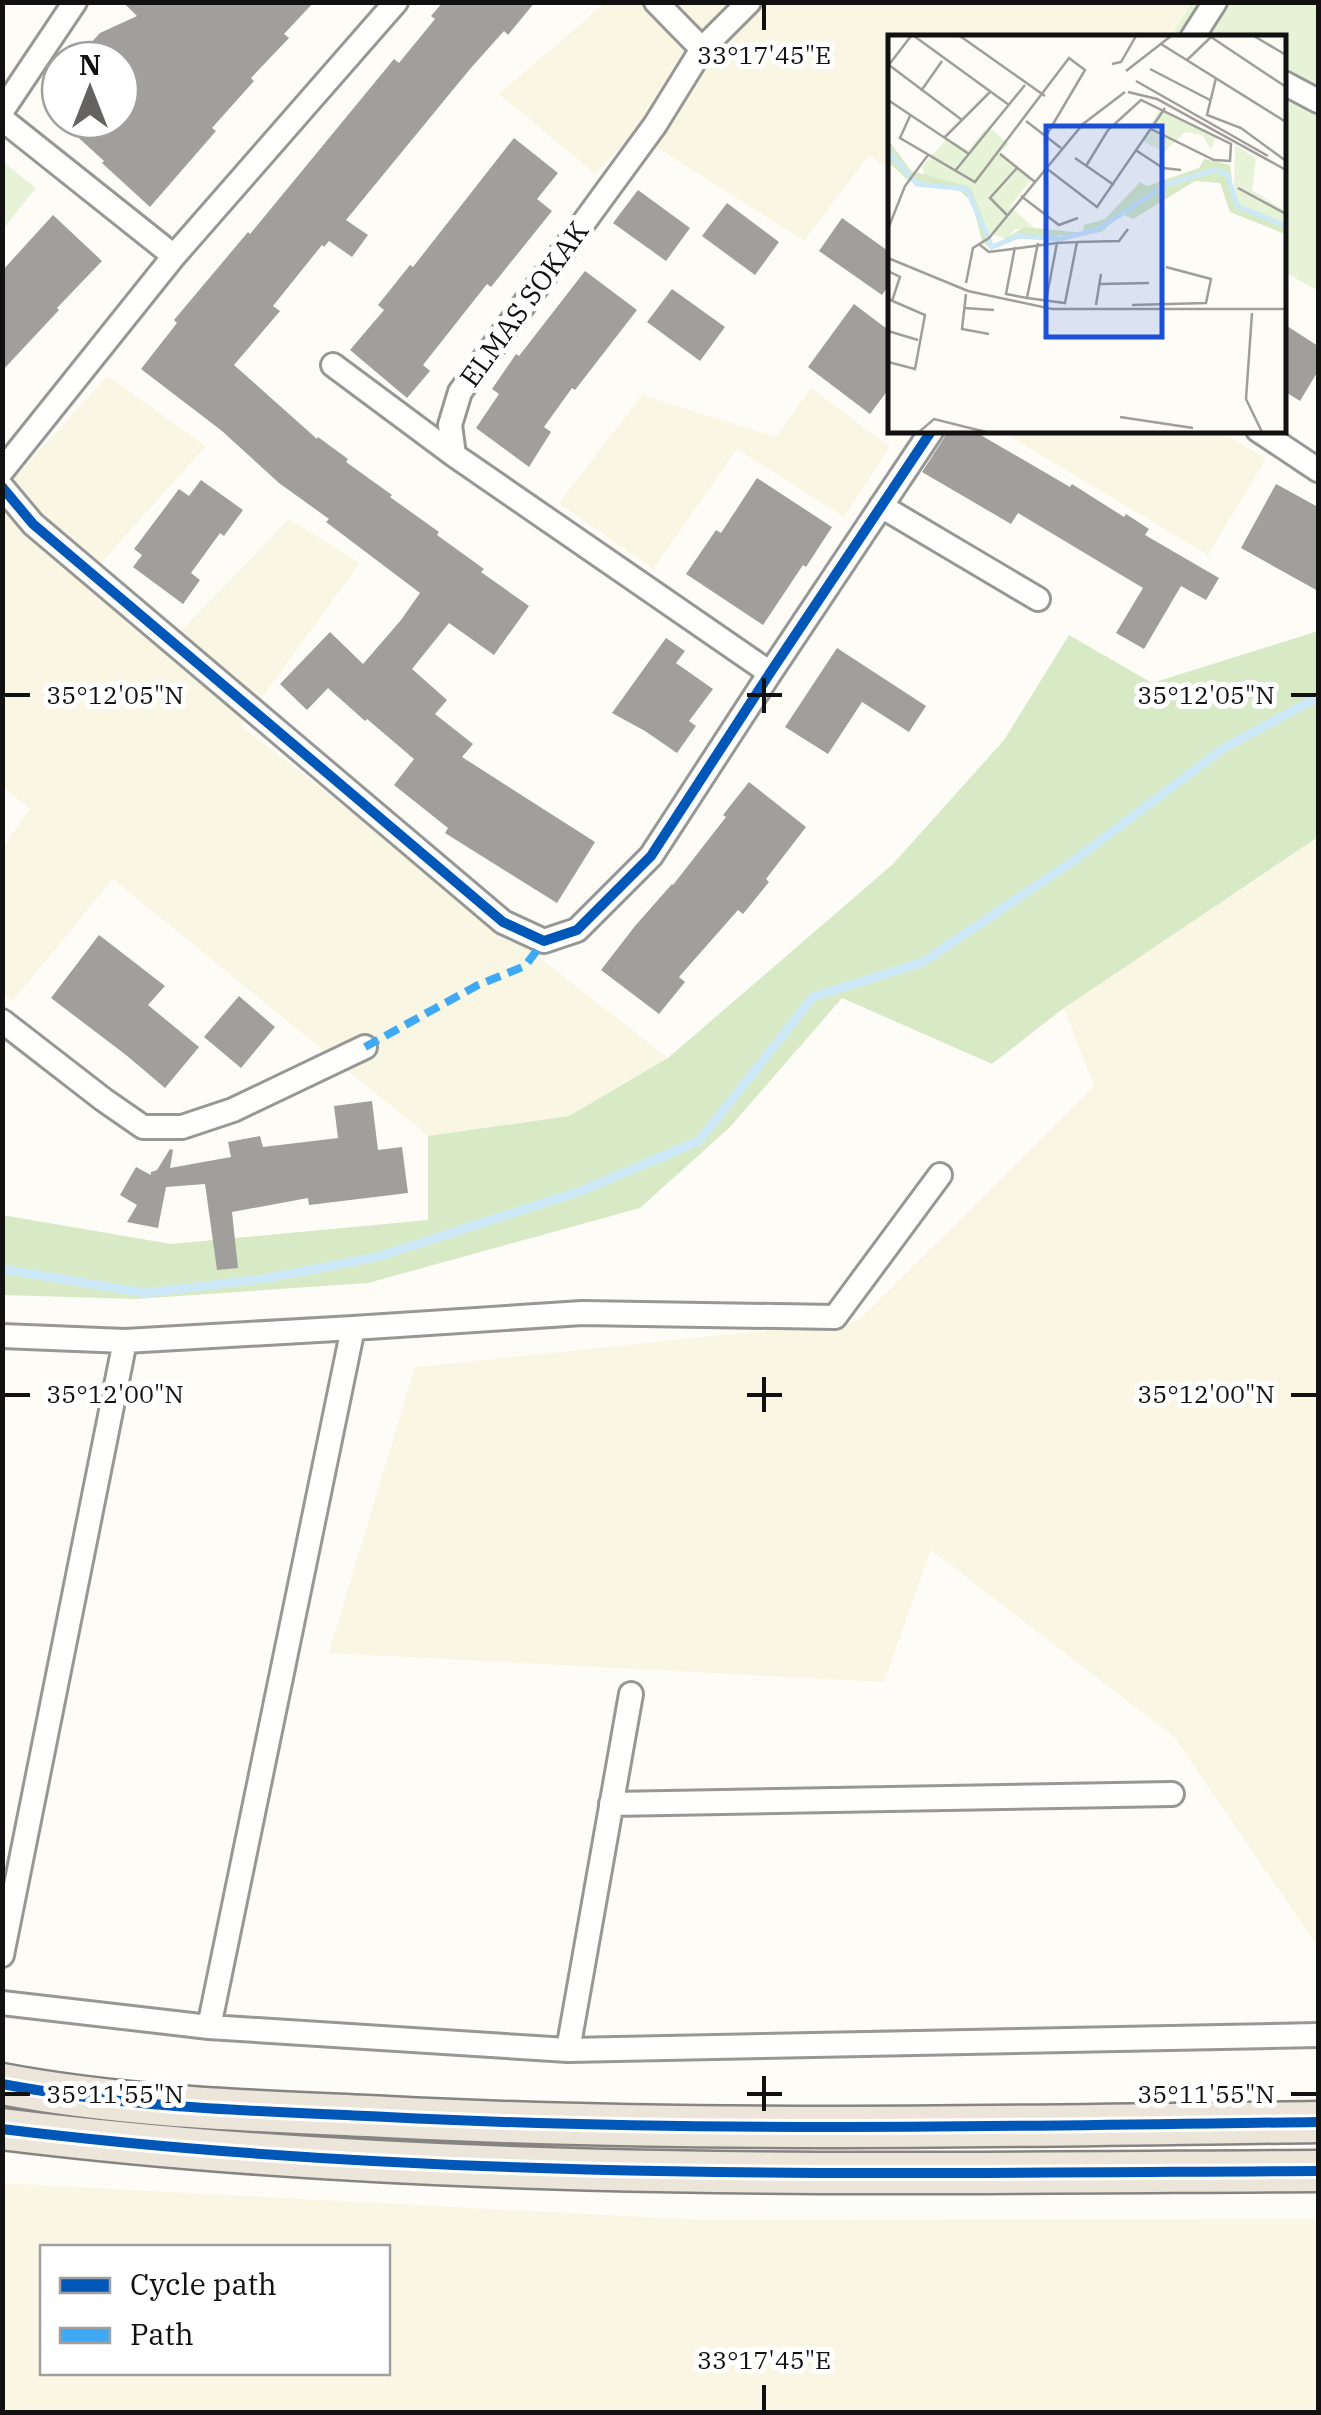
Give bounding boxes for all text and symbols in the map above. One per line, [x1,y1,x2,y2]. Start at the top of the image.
inset map [888,35,1286,432]
text: 33°17'45"E [697,38,831,71]
north arrow [40,40,140,140]
text: N [79,46,101,83]
street label: ELMAS SOKAK [451,213,596,394]
text: 35°12'05"N [46,678,184,711]
text: 35°12'05"N [1137,678,1275,711]
text: 35°12'00"N [46,1377,184,1410]
text: 35°12'00"N [1137,1377,1275,1410]
text: 35°11'55"N [46,2077,184,2110]
text: 35°11'55"N [1137,2077,1275,2110]
legend [40,2245,390,2375]
text: Cycle path [130,2264,277,2303]
text: Path [130,2314,194,2353]
text: 33°17'45"E [697,2343,831,2376]

